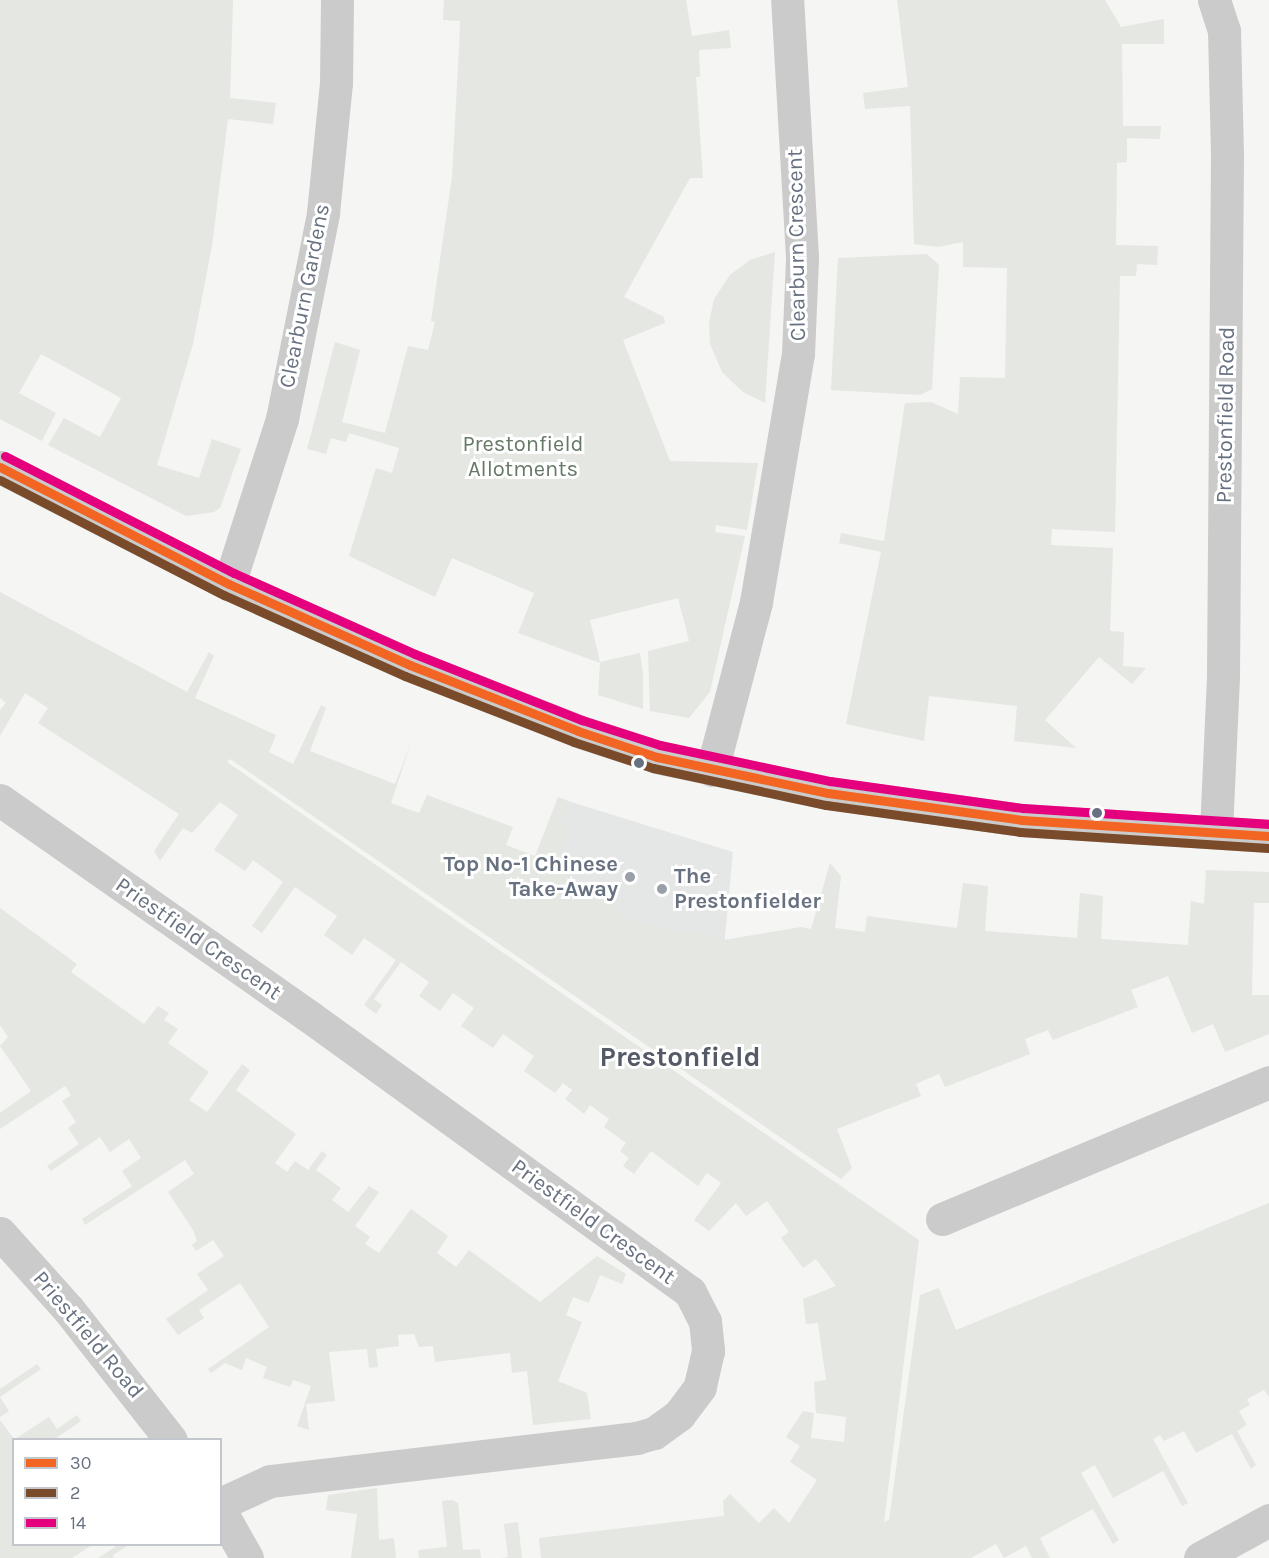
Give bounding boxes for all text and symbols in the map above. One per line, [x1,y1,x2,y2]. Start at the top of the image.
street label: Clearburn Crescent [782,149,812,341]
street label: Clearburn Gardens [274,202,336,390]
street label: Prestonfield Road [1211,326,1241,504]
park label: Prestonfield Allotments [462,431,584,482]
unlabelled marker [633,757,645,769]
unlabelled marker [1091,807,1103,819]
place label: Top No-1 Chinese Take-Away [444,851,618,902]
place label: The Prestonfielder [674,863,821,914]
marker: Top No-1 Chinese Take-Away [623,870,637,884]
street label: Priestfield Crescent [110,872,286,1006]
marker: The Prestonfielder [655,882,669,896]
district label: Prestonfield [599,1040,761,1074]
street label: Priestfield Crescent [506,1154,680,1290]
street label: Priestfield Road [27,1266,149,1404]
legend [12,1438,222,1546]
text: 30 [70,1452,91,1474]
text: 2 [70,1482,80,1504]
text: 14 [70,1512,86,1534]

